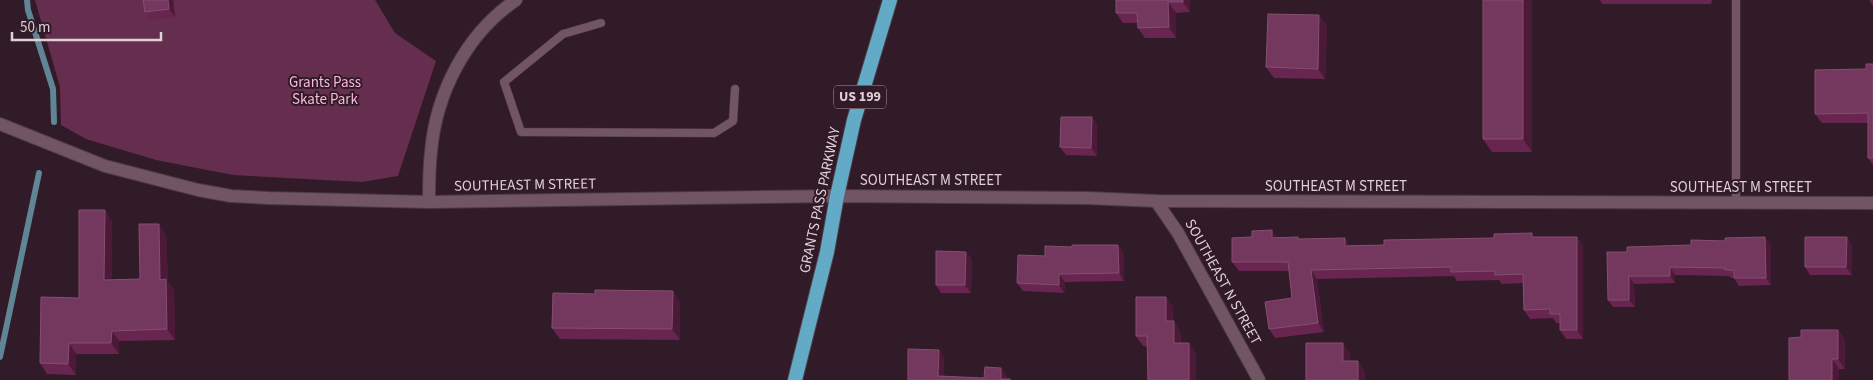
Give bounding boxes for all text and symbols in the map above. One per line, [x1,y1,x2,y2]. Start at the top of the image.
scale bar [12,10,161,42]
text: 50 m [20,17,50,38]
park label: Grants Pass Skate Park [289,72,361,110]
road number: US 199 [834,85,886,108]
street label: GRANTS PASS PARKWAY [794,124,846,275]
street label: SOUTHEAST M STREET [860,170,1002,191]
street label: SOUTHEAST M STREET [454,173,596,197]
street label: SOUTHEAST M STREET [1265,176,1407,197]
street label: SOUTHEAST M STREET [1670,177,1812,198]
street label: SOUTHEAST N STREET [1180,215,1266,349]

